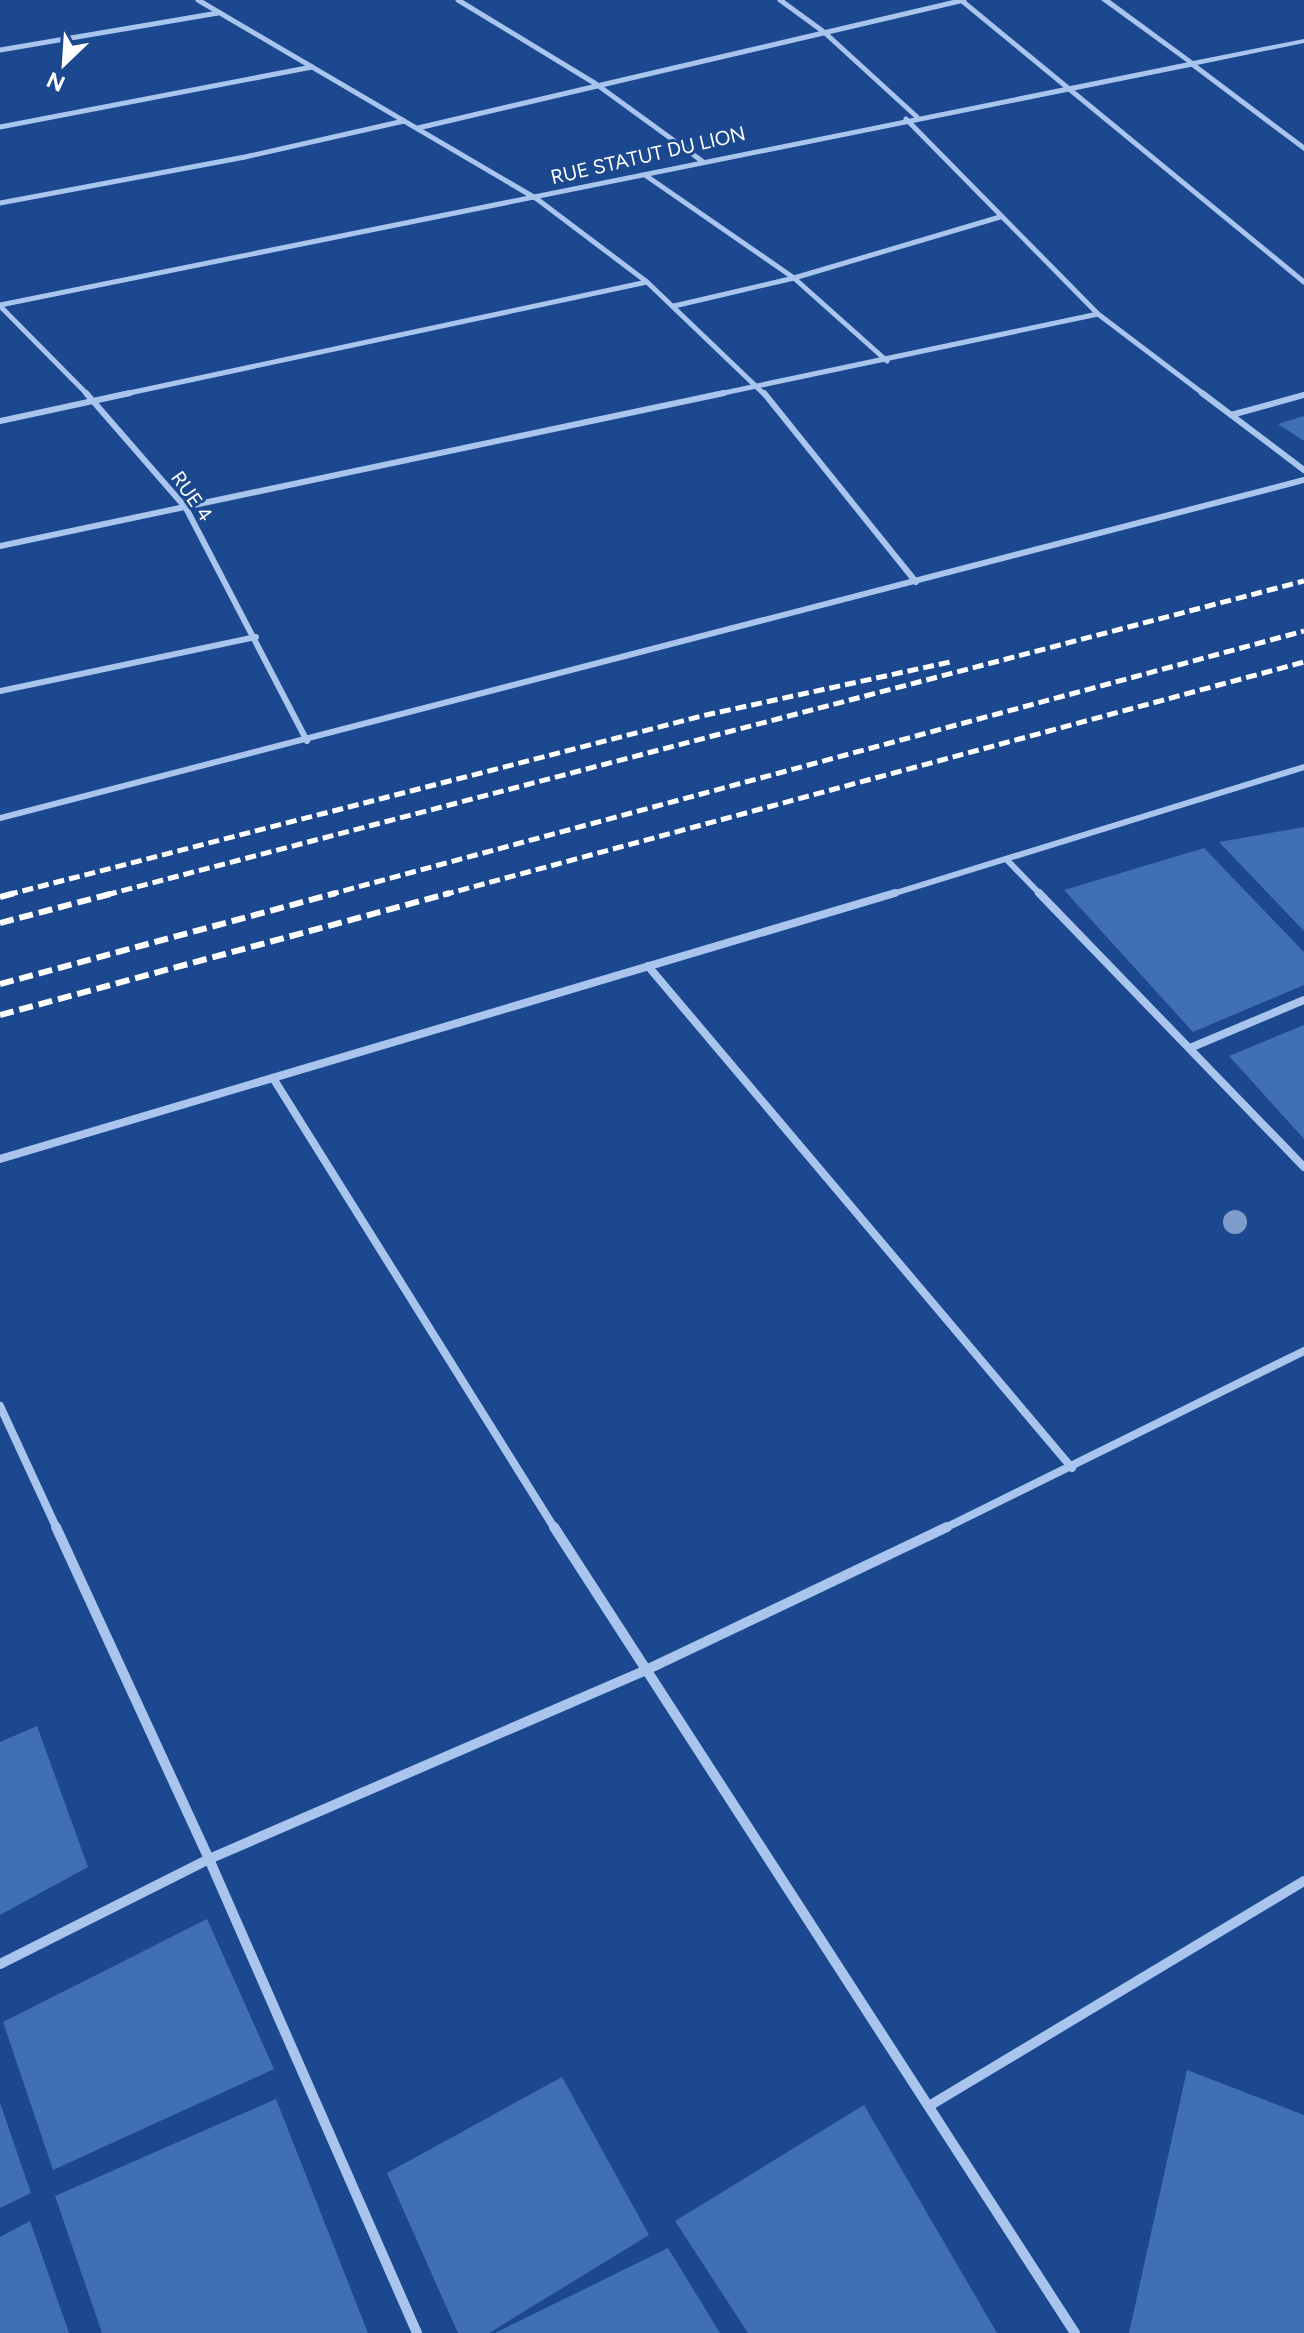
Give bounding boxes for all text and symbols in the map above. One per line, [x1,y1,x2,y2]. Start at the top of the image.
north arrow [24,24,104,104]
text: N [42,66,69,98]
street label: RUE STATUT DU LION [548,121,748,189]
street label: RUE 4 [166,466,218,526]

